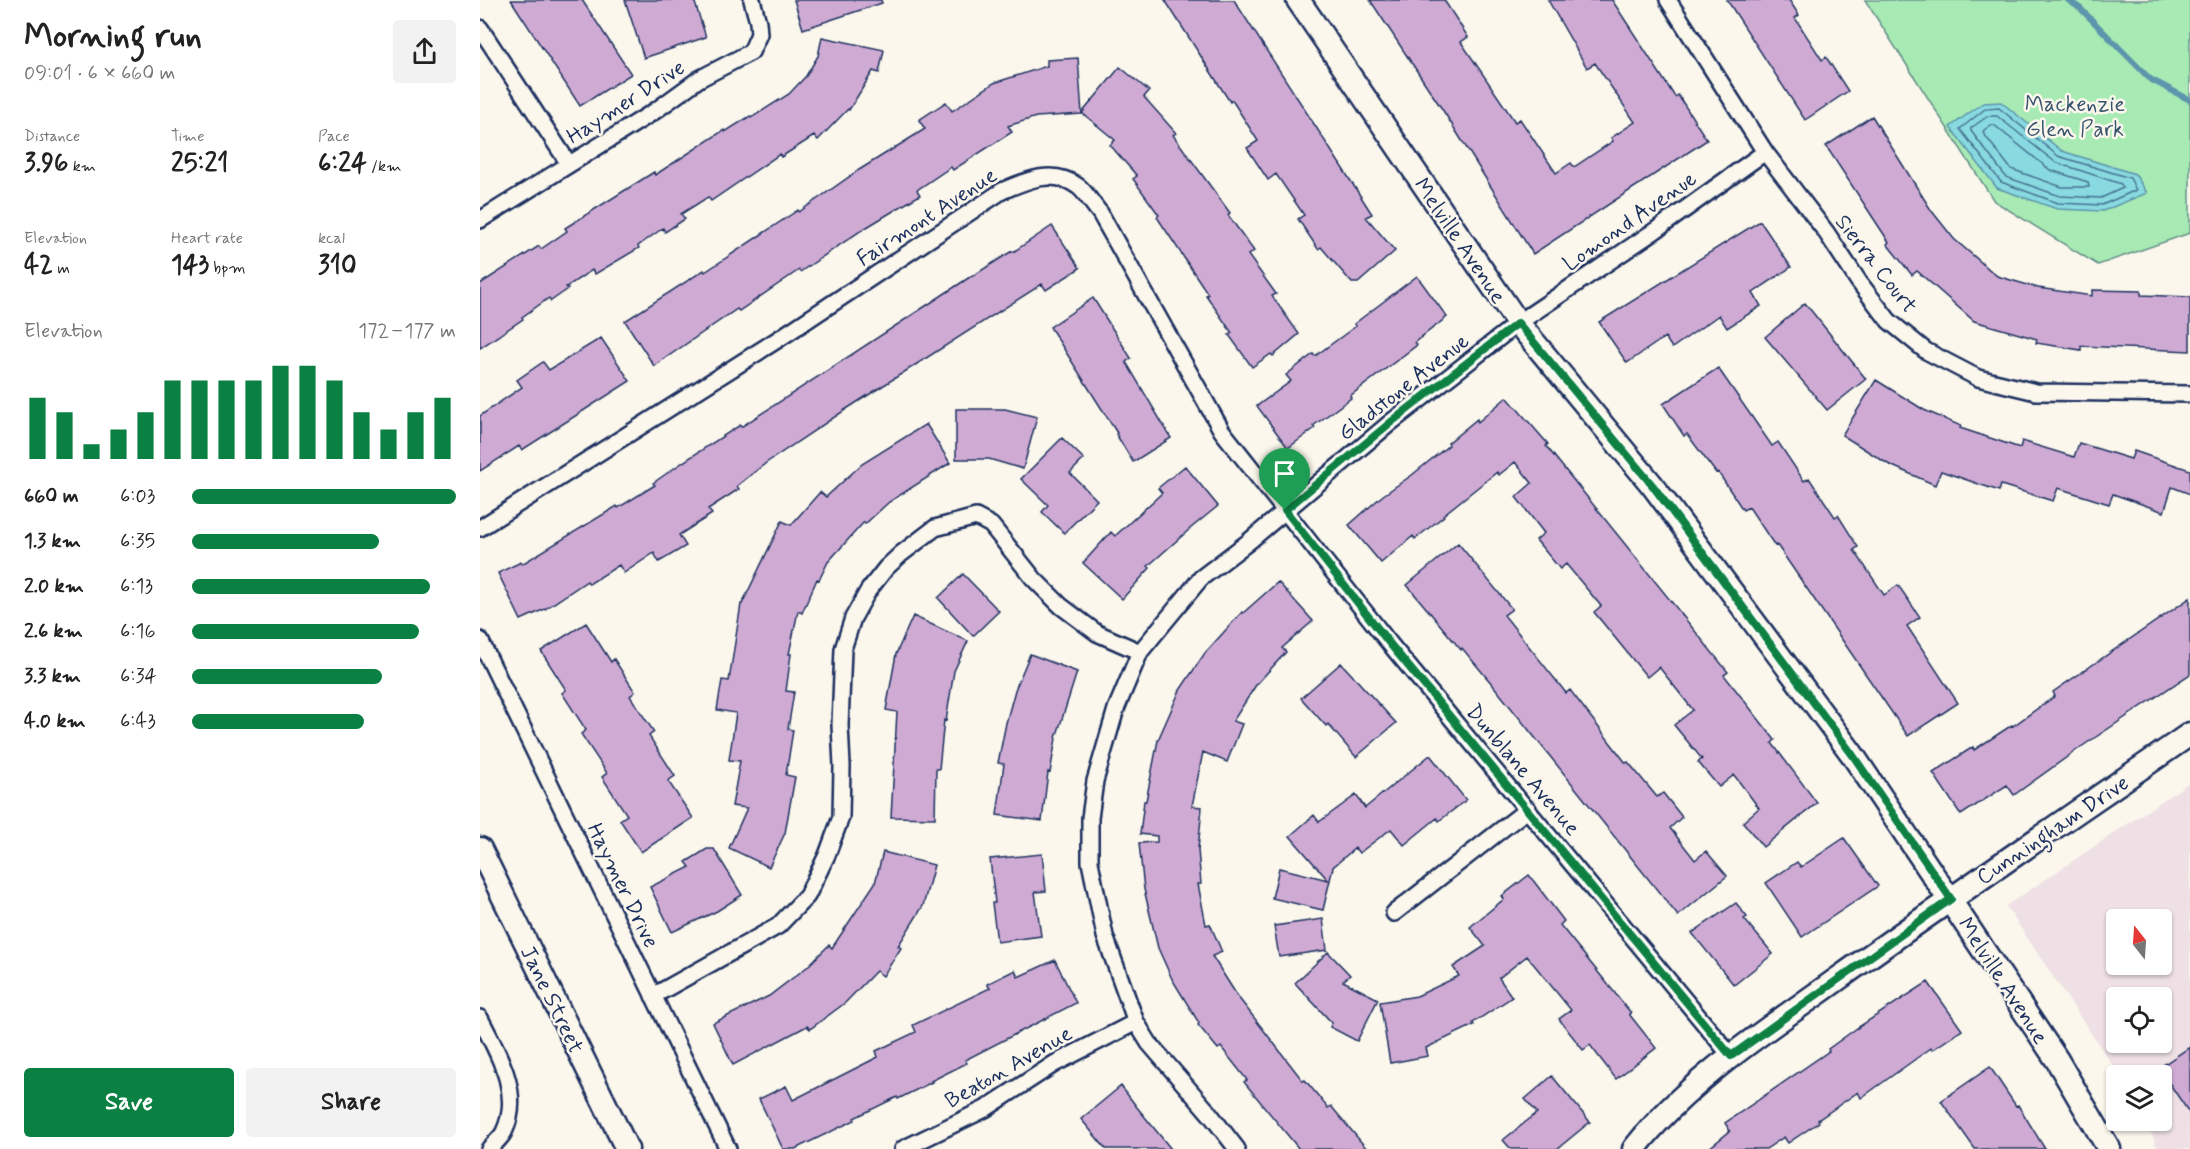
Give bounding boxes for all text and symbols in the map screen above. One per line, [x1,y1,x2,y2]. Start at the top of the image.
text: Morning run [24,15,202,59]
button: share [393,20,456,83]
street label: Haymer Drive [562,54,691,151]
text: 09:01 · 6 × 660 m [24,60,176,87]
park label: Mackenzie Glen Park [2025,91,2125,144]
text: Distance [24,126,80,147]
text: Time [171,126,205,147]
text: Pace [318,126,350,147]
text: 3.96 [24,147,68,181]
text: 25:21 [171,147,228,181]
text: 6:24 [318,147,367,181]
text: km [68,156,96,177]
text: /km [367,156,401,177]
street label: Fairmont Avenue [852,162,1003,274]
street label: Lomond Avenue [1558,165,1703,278]
street label: Melville Avenue [1407,173,1512,310]
street label: Sierra Court [1828,209,1923,319]
text: Elevation [24,228,87,249]
text: Heart rate [171,228,243,249]
text: kcal [318,228,345,249]
text: 42 [24,249,53,283]
text: 143 [171,249,209,283]
text: 310 [318,249,357,283]
text: m [53,258,70,279]
text: bpm [209,258,246,279]
text: Elevation [24,318,103,345]
text: 172–177 m [358,318,456,345]
street label: Gladstone Avenue [1333,328,1475,448]
pin [1259,448,1310,510]
icon: arrive [1268,457,1301,490]
text: 660 m [24,483,79,510]
text: 6:03 [120,483,155,510]
text: 1.3 km [24,528,81,555]
text: 6:35 [120,528,155,555]
text: 2.0 km [24,573,84,600]
text: 6:13 [120,573,153,600]
text: 2.6 km [24,618,83,645]
text: 6:16 [120,618,156,645]
text: 3.3 km [24,663,81,690]
text: 6:34 [120,663,157,690]
street label: Dunblane Avenue [1459,699,1586,842]
text: 4.0 km [24,708,86,735]
text: 6:43 [120,708,156,735]
street label: Cunningham Drive [1972,769,2136,894]
street label: Haymer Drive [580,819,664,953]
north arrow [2106,909,2172,975]
map controls [2106,909,2172,1131]
street label: Melville Avenue [1951,912,2054,1050]
street label: Jane Street [513,941,589,1058]
button: locate [2106,987,2172,1053]
street label: Beaton Avenue [940,1020,1078,1115]
button: layers [2106,1065,2172,1131]
button: Save [24,1068,234,1137]
button: Share [246,1068,456,1137]

